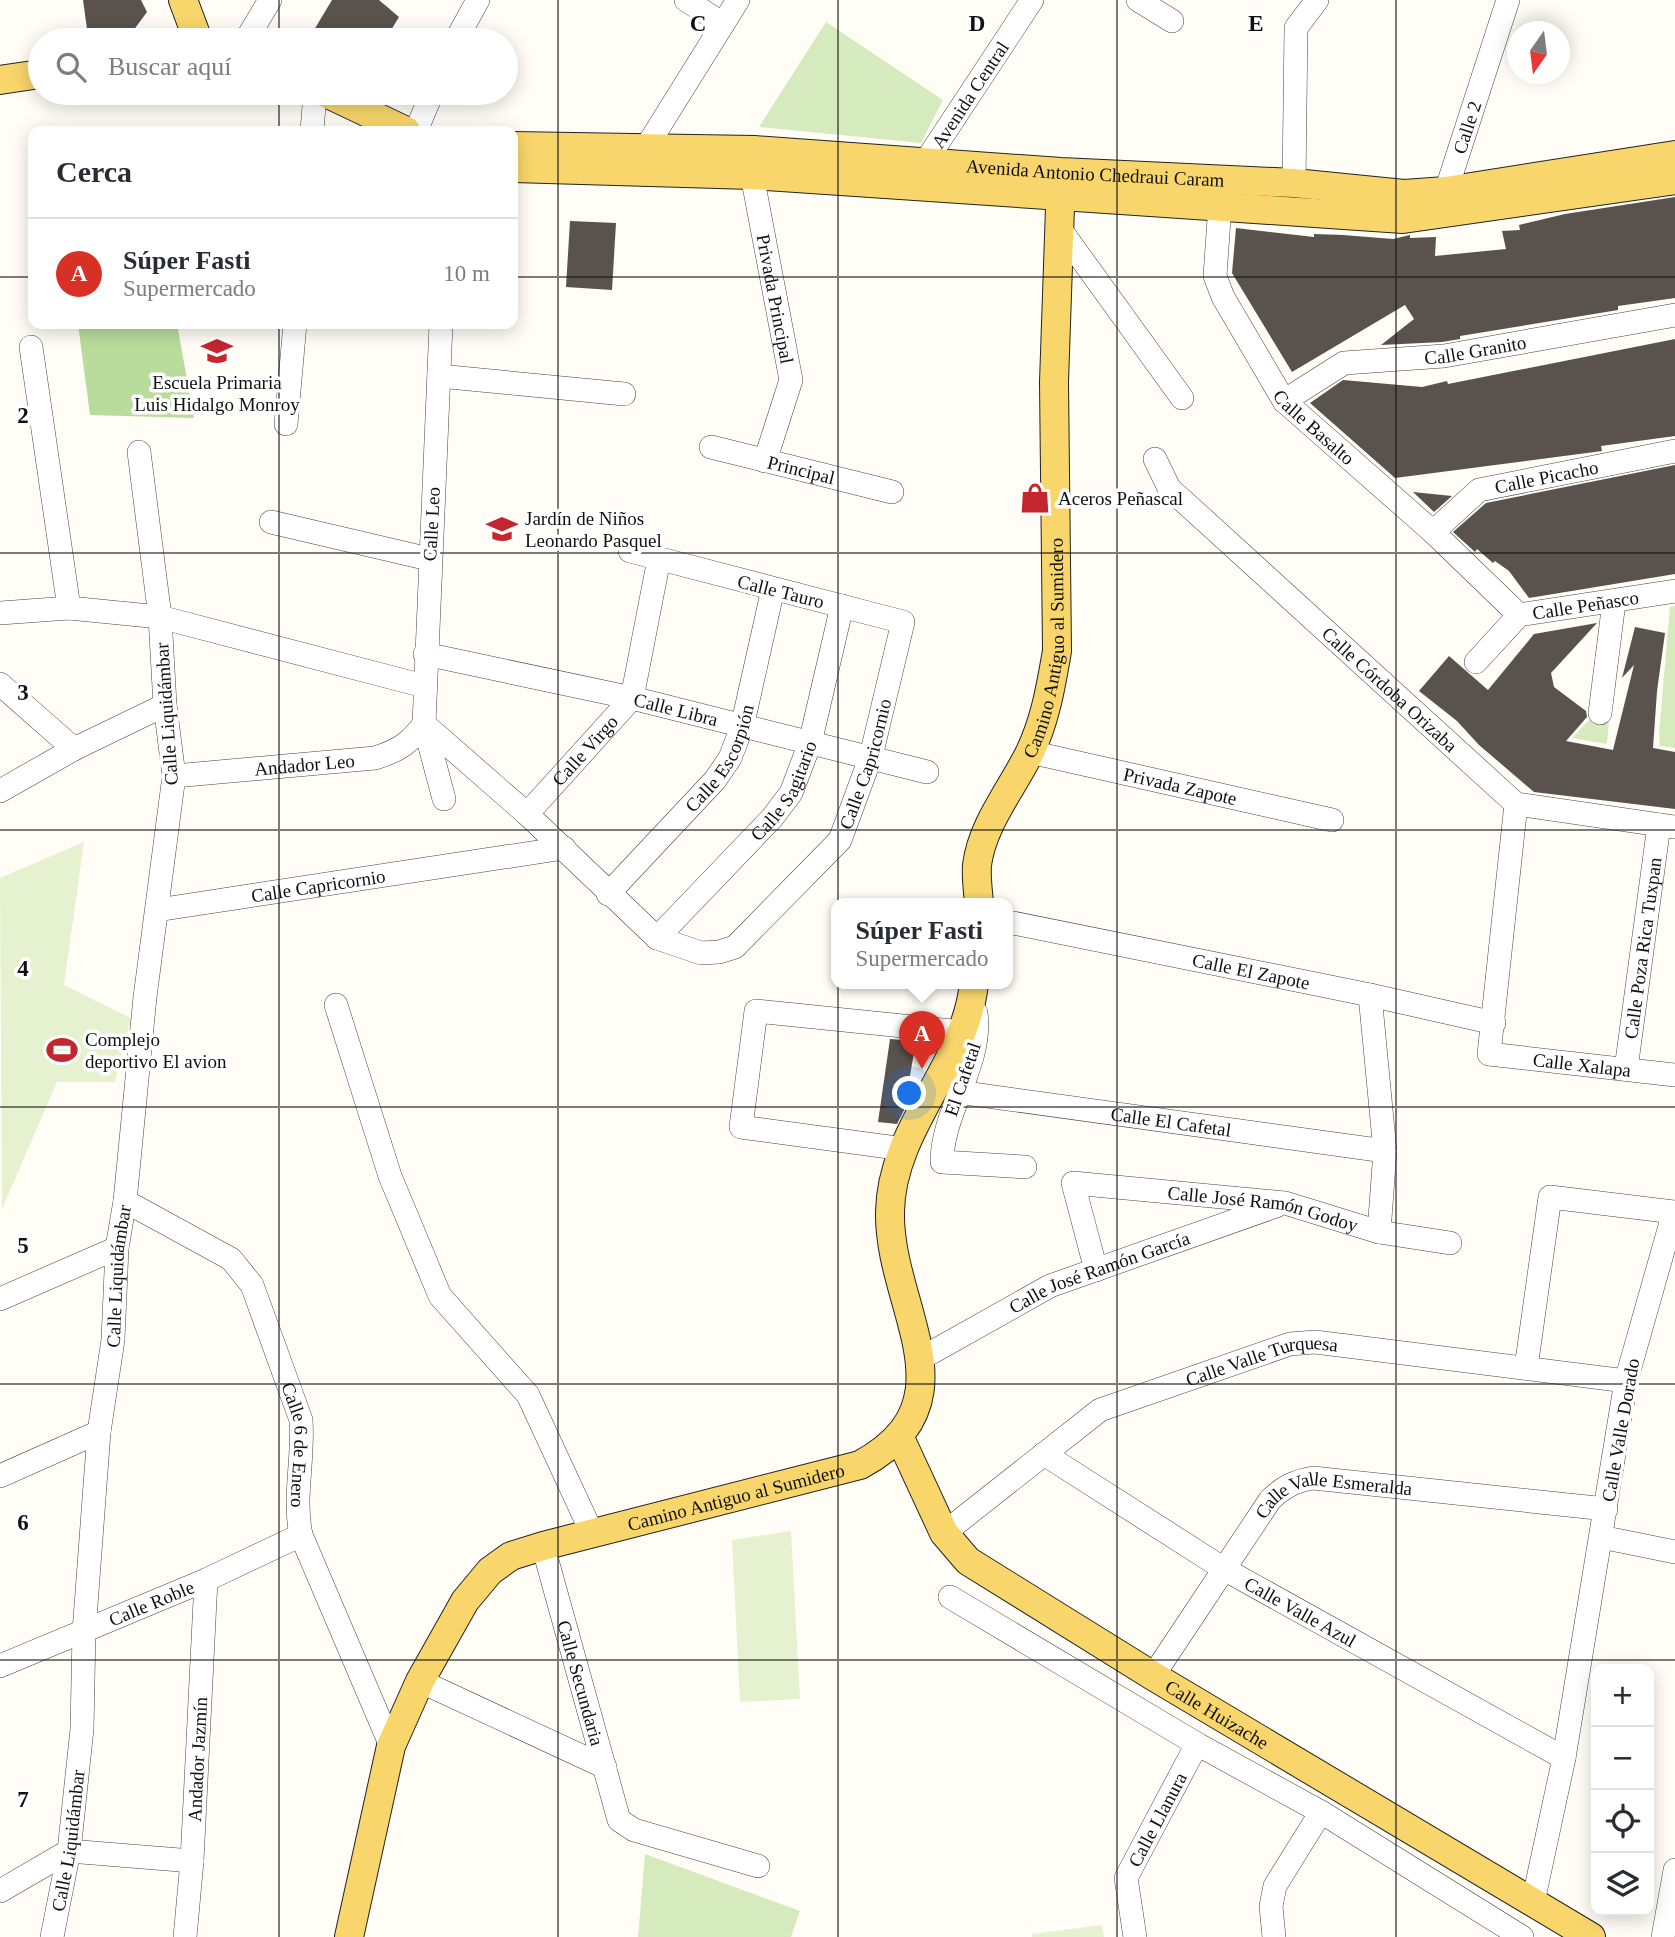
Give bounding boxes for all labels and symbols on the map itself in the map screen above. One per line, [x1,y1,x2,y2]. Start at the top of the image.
text: C [690,11,706,36]
text: D [969,11,985,36]
text: E [1248,11,1264,36]
north arrow [1507,21,1570,84]
street label: Avenida Central [927,37,1013,152]
street label: Calle 2 [1449,98,1486,157]
street label: Avenida Antonio Chedraui Caram [965,155,1225,191]
street label: Privada Principal [752,232,798,365]
street label: Calle Granito [1424,332,1528,368]
school or university icon: Escuela Primaria Luis Hidalgo Monroy [200,334,234,368]
place label: Escuela Primaria Luis Hidalgo Monroy [134,372,300,415]
street label: Calle Basalto [1269,386,1359,469]
text: 2 [17,403,29,428]
street label: Principal [765,451,837,488]
street label: Calle Picacho [1493,457,1600,498]
shop icon: Aceros Peñascal [1018,481,1052,515]
street label: Calle Leo [419,486,444,562]
place label: Aceros Peñascal [1058,488,1183,509]
place label: Jardín de Niños Leonardo Pasquel [525,508,662,551]
school or university icon: Jardín de Niños Leonardo Pasquel [485,512,519,546]
street label: Camino Antiguo al Sumidero [1019,538,1068,762]
street label: Calle Tauro [735,571,826,612]
street label: Calle Peñasco [1531,587,1640,624]
street label: Calle Córdoba Orizaba [1318,623,1462,757]
street label: Calle Liquidámbar [151,641,182,786]
text: 3 [17,680,29,705]
street label: Calle Libra [632,689,721,730]
street label: Calle Capricornio [835,697,895,832]
street label: Calle Escorpión [681,702,758,816]
street label: Calle Virgo [548,711,622,790]
street label: Calle Sagitario [746,738,821,845]
street label: Andador Leo [253,750,356,780]
street label: Privada Zapote [1121,763,1239,809]
street label: Calle Poza Rica Tuxpan [1620,855,1666,1040]
street label: Calle Capricornio [250,865,387,907]
street label: Calle El Zapote [1190,949,1312,994]
text: 4 [17,956,29,981]
pin: A [899,1011,945,1069]
place label: Complejo deportivo El avion [85,1029,227,1072]
sports icon: Complejo deportivo El avion [45,1033,79,1067]
street label: El Cafetal [940,1040,985,1119]
street label: Calle Xalapa [1532,1049,1633,1081]
your location [892,1076,926,1110]
street label: Calle El Cafetal [1109,1103,1232,1141]
street label: Calle José Ramón Godoy [1167,1182,1361,1236]
street label: Calle Liquidámbar [102,1203,135,1349]
street label: Calle José Ramón García [1005,1227,1193,1318]
text: 5 [17,1233,29,1258]
street label: Calle Valle Turquesa [1183,1332,1340,1390]
street label: Calle Valle Dorado [1598,1357,1643,1503]
street label: Calle 6 de Enero [277,1379,312,1508]
street label: Camino Antiguo al Sumidero [625,1459,847,1535]
street label: Calle Valle Esmeralda [1251,1468,1414,1522]
text: 6 [17,1510,29,1535]
street label: Calle Valle Azul [1241,1573,1360,1651]
street label: Calle Roble [106,1576,197,1630]
street label: Calle Secundaria [553,1618,608,1749]
street label: Calle Huizache [1161,1676,1272,1753]
street label: Andador Jazmín [184,1696,211,1822]
street label: Calle Liquidámbar [47,1768,89,1913]
street label: Calle Llanura [1124,1768,1191,1870]
text: 7 [17,1787,29,1812]

